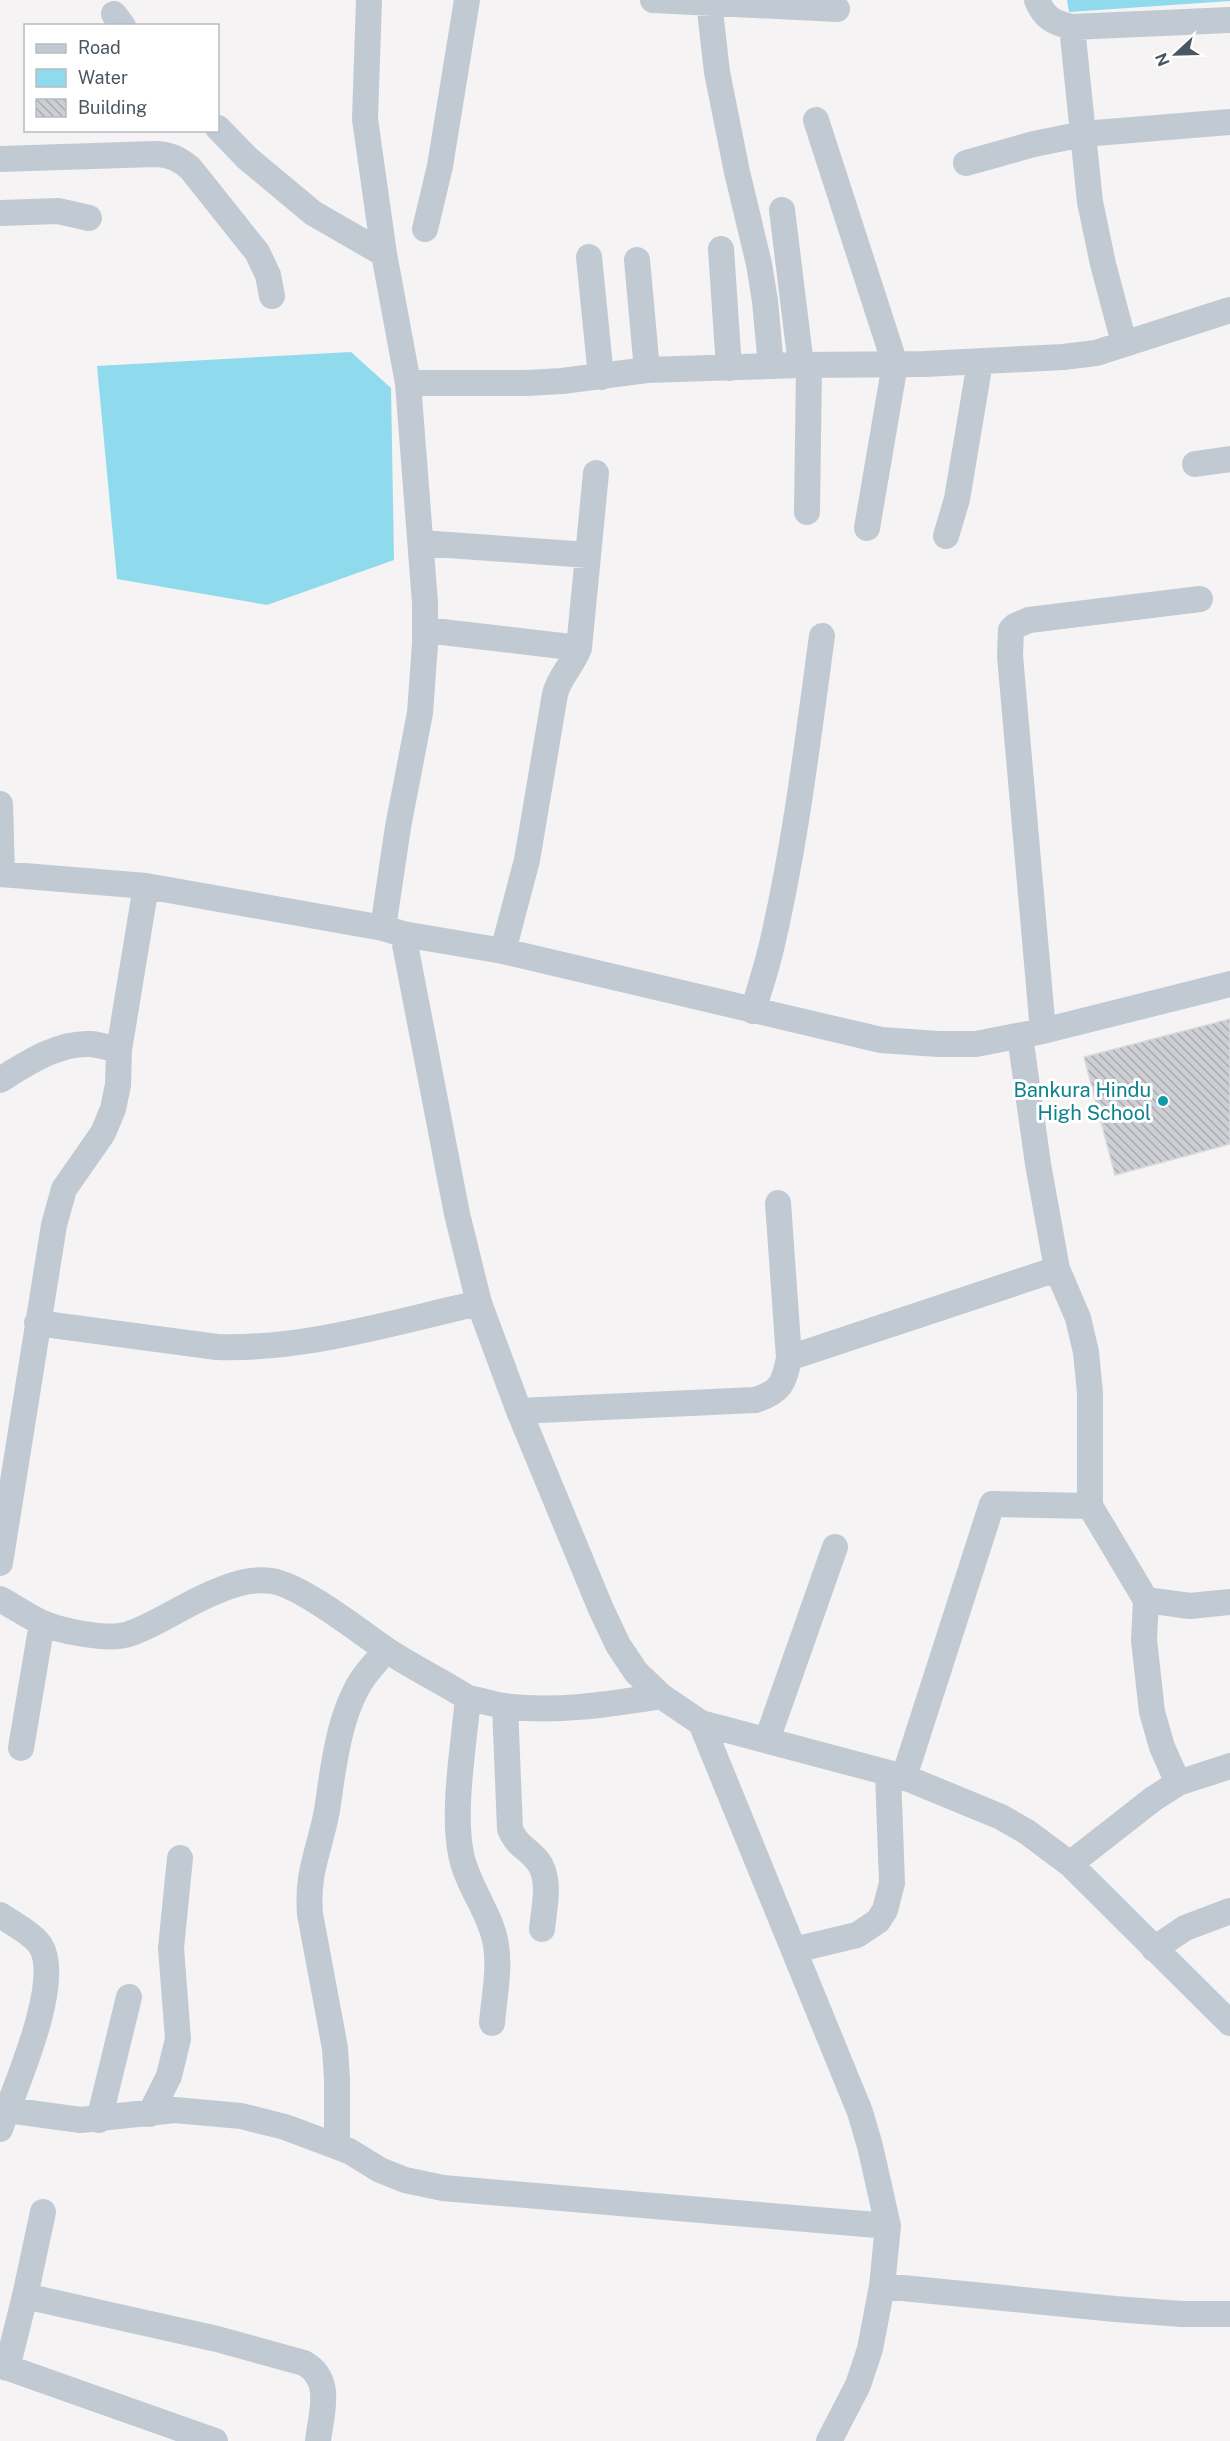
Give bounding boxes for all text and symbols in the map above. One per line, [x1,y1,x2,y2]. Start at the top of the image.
legend [24,24,219,132]
north arrow [1146,24,1206,84]
text: Road [78,37,121,58]
text: N [1151,50,1174,69]
text: Water [78,67,128,88]
text: Building [78,97,147,118]
place label: Bankura Hindu High School [1013,1078,1151,1125]
marker: Bankura Hindu High School [1156,1094,1170,1108]

